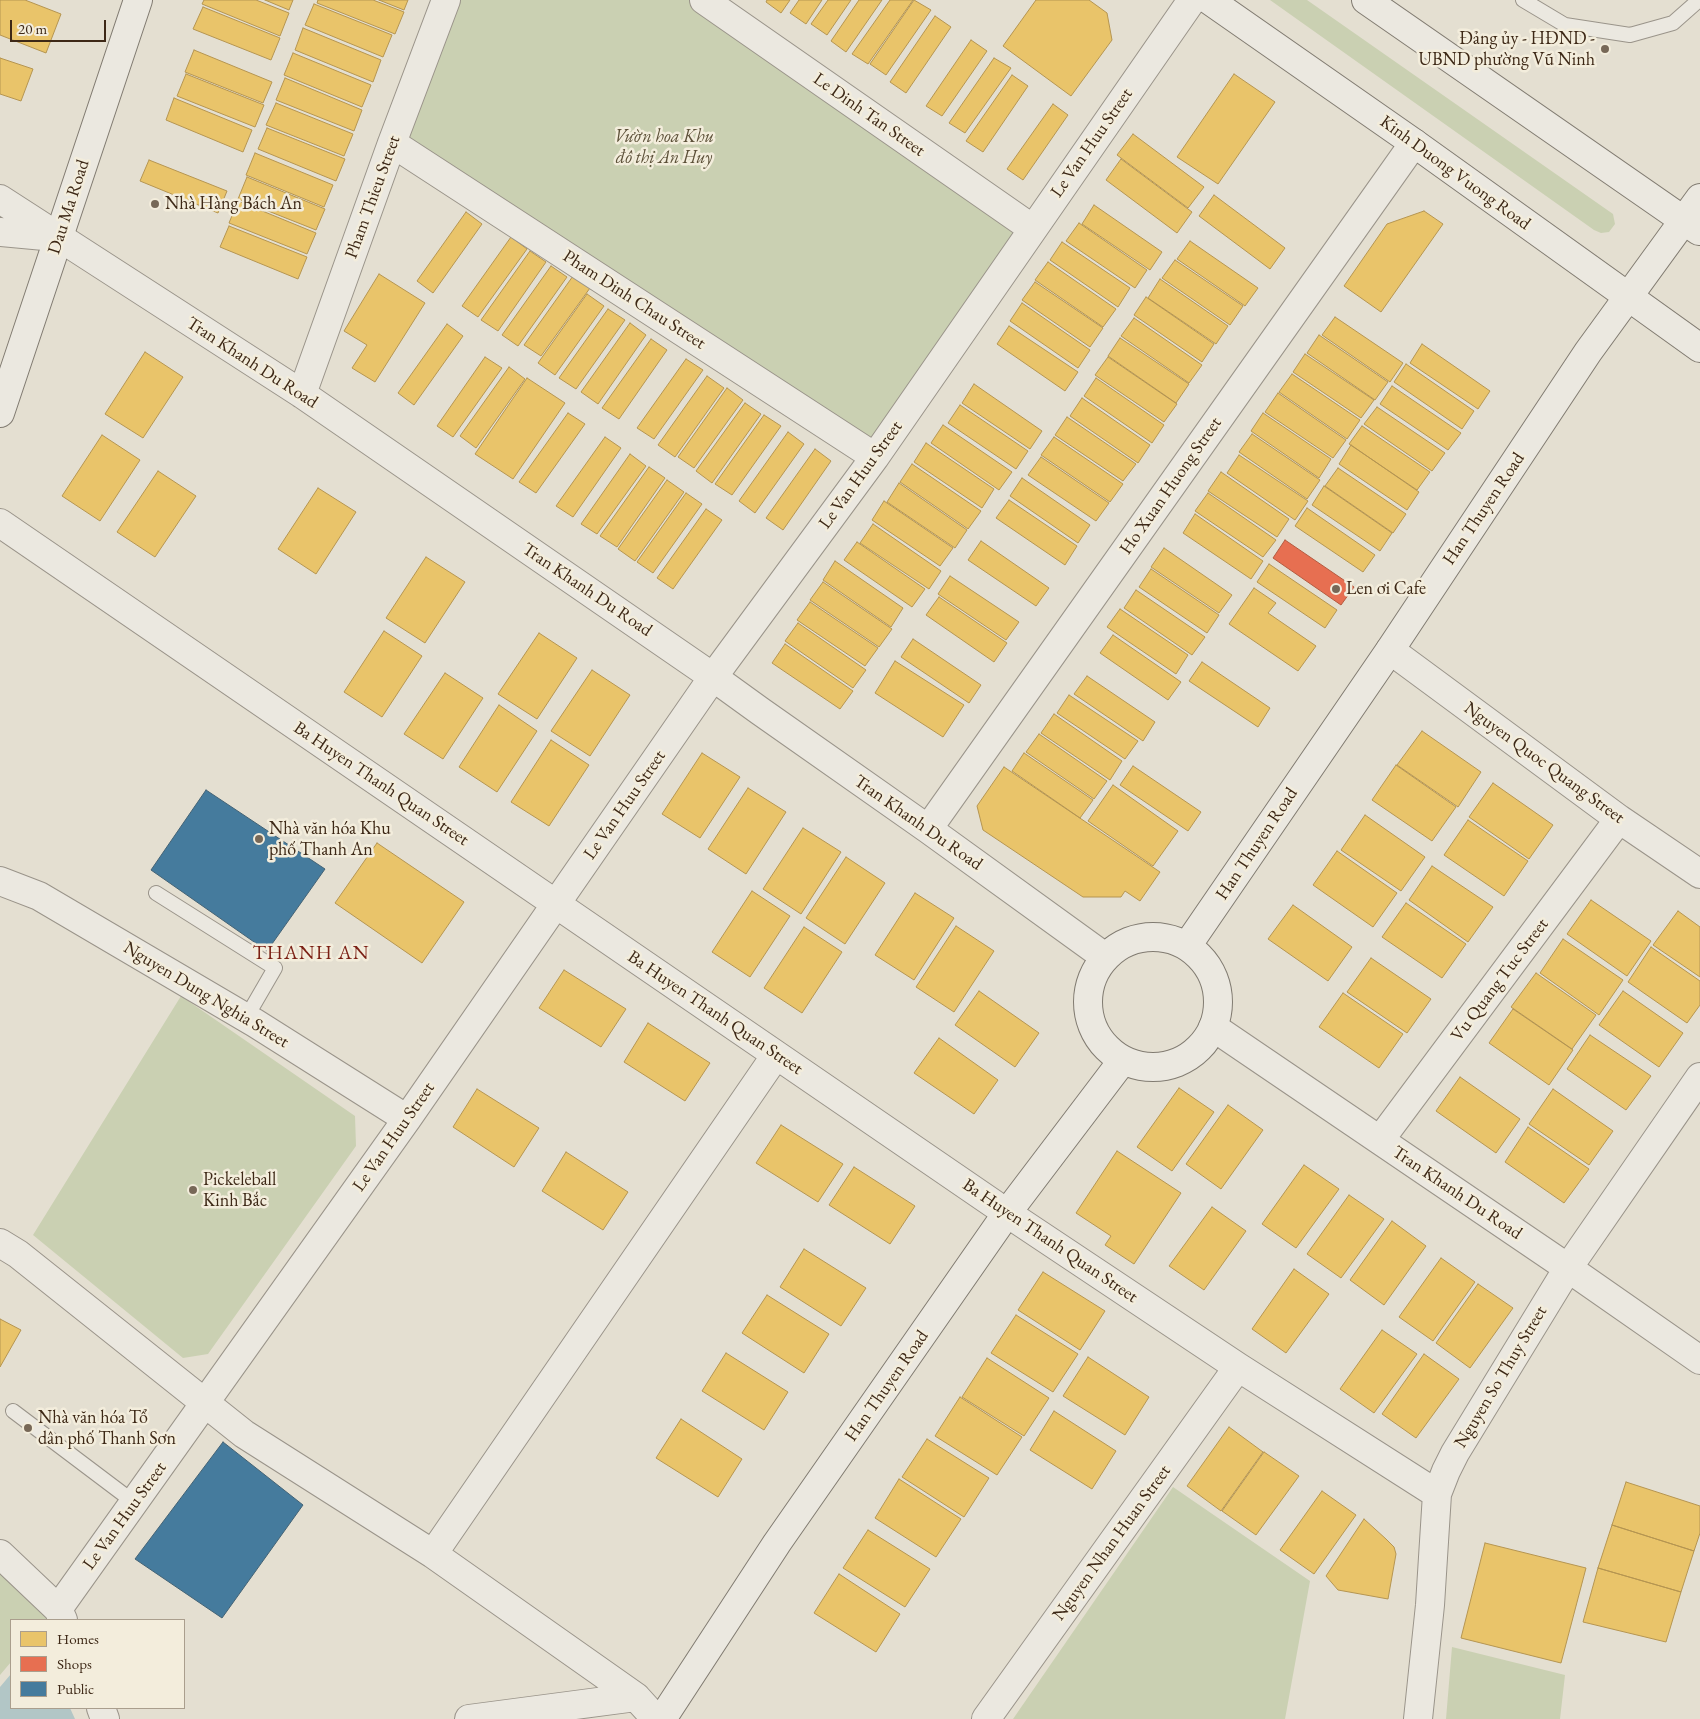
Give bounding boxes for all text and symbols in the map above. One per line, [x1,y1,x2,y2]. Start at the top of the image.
scale bar [12,10,109,42]
text: 20 m [18,19,47,38]
place label: Đảng ủy - HĐND - UBND phường Vũ Ninh [1419,28,1595,70]
marker: Đảng ủy - HĐND - UBND phường Vũ Ninh [1599,43,1611,55]
street label: Le Dinh Tan Street [809,68,929,162]
street label: Le Van Huu Street [1046,84,1138,202]
street label: Kinh Duong Vuong Road [1375,111,1535,235]
park label: Vườn hoa Khu đô thị An Huy [614,126,714,168]
street label: Pham Thieu Street [341,133,405,261]
street label: Dau Ma Road [44,157,94,257]
place label: Nhà Hàng Bách An [165,193,302,215]
marker: Nhà Hàng Bách An [149,198,161,210]
street label: Pham Dinh Chau Street [558,246,710,354]
street label: Tran Khanh Du Road [182,313,322,413]
street label: Ho Xuan Huong Street [1115,413,1227,559]
street label: Le Van Huu Street [815,417,907,533]
street label: Han Thuyen Road [1438,449,1530,569]
street label: Tran Khanh Du Road [518,539,656,641]
place label: Len ơi Cafe [1346,578,1426,600]
marker: Len ơi Cafe [1330,583,1342,595]
street label: Nguyen Quoc Quang Street [1460,698,1628,828]
street label: Ba Huyen Thanh Quan Street [289,717,473,851]
street label: Le Van Huu Street [579,746,671,864]
street label: Tran Khanh Du Road [850,771,986,875]
street label: Han Thuyen Road [1211,784,1303,904]
place label: Nhà văn hóa Khu phố Thanh An [269,818,391,861]
marker: Nhà văn hóa Khu phố Thanh An [253,833,265,845]
street label: Vu Quang Tuc Street [1447,914,1553,1046]
street label: Nguyen Dung Nghia Street [119,937,293,1053]
district label: THANH AN [251,942,371,966]
street label: Ba Huyen Thanh Quan Street [623,946,807,1080]
street label: Le Van Huu Street [348,1078,440,1196]
street label: Tran Khanh Du Road [1388,1142,1526,1244]
place label: Pickeleball Kinh Bắc [203,1169,276,1212]
street label: Ba Huyen Thanh Quan Street [958,1174,1142,1308]
marker: Pickeleball Kinh Bắc [187,1184,199,1196]
street label: Nguyen So Thuy Street [1450,1302,1552,1452]
street label: Han Thuyen Road [841,1326,933,1446]
place label: Nhà văn hóa Tổ dân phố Thanh Sơn [38,1407,176,1450]
marker: Nhà văn hóa Tổ dân phố Thanh Sơn [22,1422,34,1434]
street label: Le Van Huu Street [79,1458,171,1574]
street label: Nguyen Nhan Huan Street [1048,1461,1176,1625]
legend [10,1619,185,1709]
text: Homes [57,1629,99,1648]
text: Shops [57,1654,92,1673]
text: Public [57,1679,94,1698]

